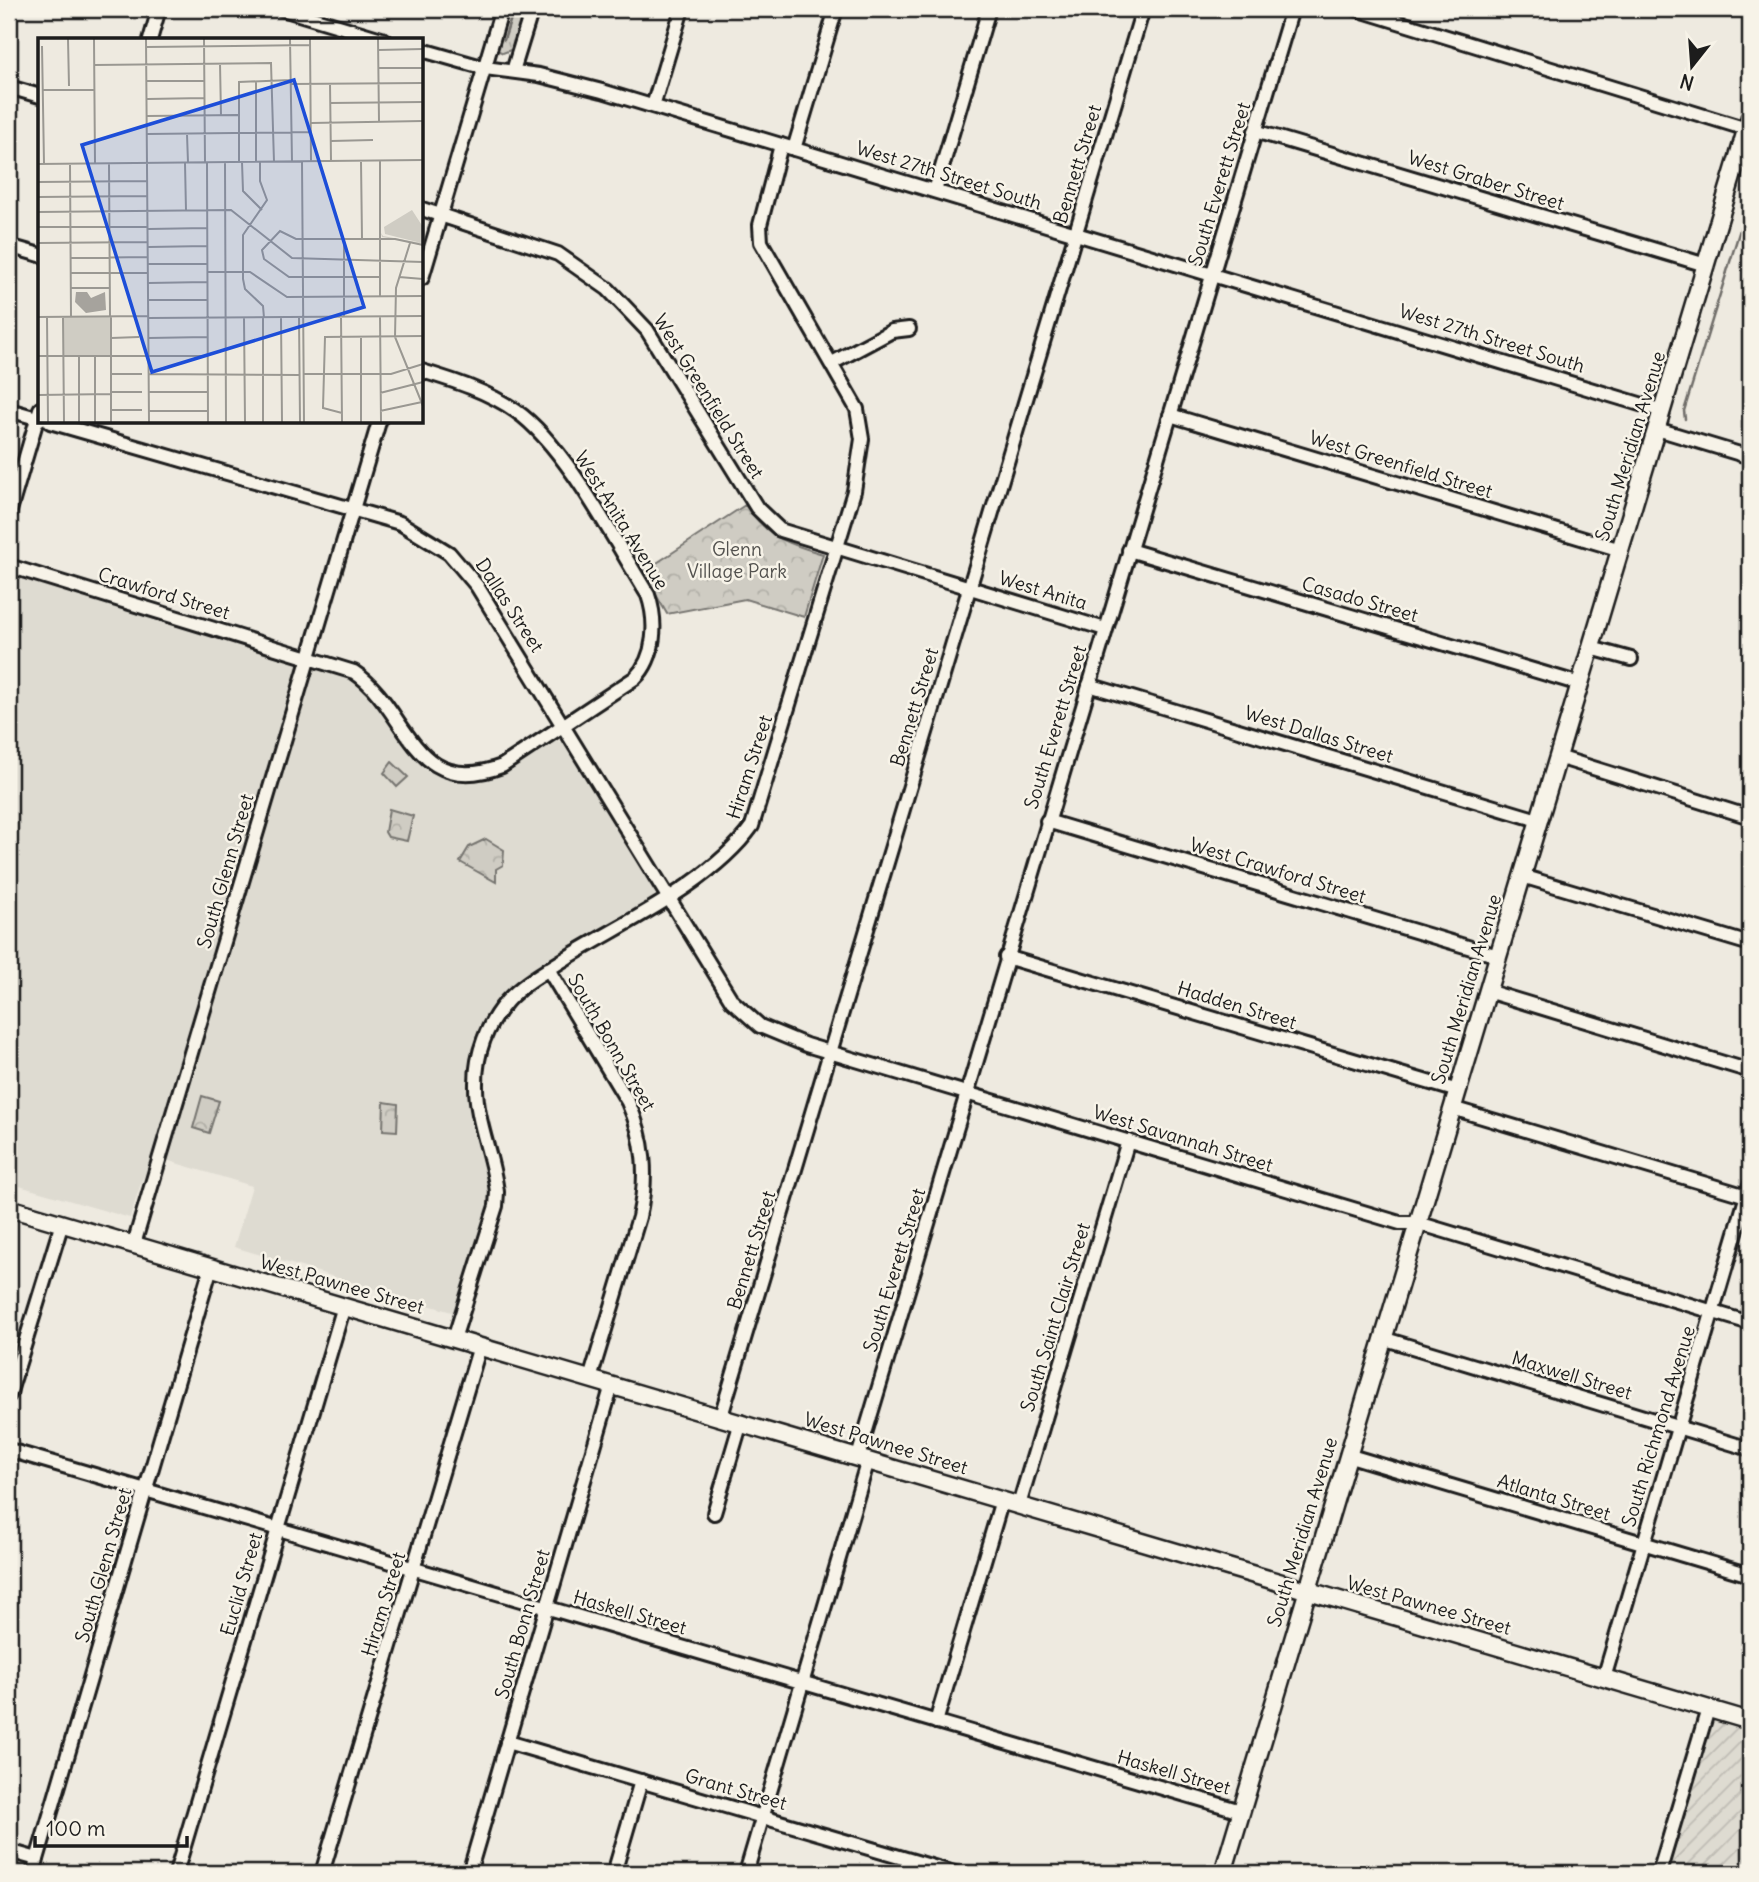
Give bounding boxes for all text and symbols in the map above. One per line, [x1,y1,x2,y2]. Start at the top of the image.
north arrow [1658,32,1728,102]
inset map [38,38,424,424]
text: N [1677,69,1697,96]
street label: South Everett Street [1183,99,1255,269]
street label: Bennett Street [1048,102,1106,226]
street label: West 27th Street South [853,135,1045,215]
street label: West Graber Street [1405,145,1567,215]
street label: West 27th Street South [1396,298,1588,378]
street label: West Greenfield Street [648,309,770,483]
street label: South Meridian Avenue [1590,348,1670,544]
street label: West Greenfield Street [1307,425,1495,503]
street label: West Anita Avenue [570,446,674,594]
park label: Glenn Village Park [687,537,787,583]
street label: Dallas Street [471,553,549,657]
street label: Crawford Street [95,562,233,624]
street label: West Anita [996,565,1090,615]
street label: Casado Street [1299,571,1421,627]
street label: South Everett Street [1019,642,1091,812]
street label: Bennett Street [885,645,943,769]
street label: West Dallas Street [1242,700,1396,768]
street label: Hiram Street [721,712,777,822]
street label: South Glenn Street [191,791,259,951]
street label: West Crawford Street [1187,832,1369,908]
street label: South Meridian Avenue [1426,891,1506,1087]
street label: South Bonn Street [563,969,661,1115]
street label: Hadden Street [1175,976,1299,1034]
street label: West Savannah Street [1090,1099,1276,1177]
street label: South Everett Street [858,1185,930,1355]
street label: Bennett Street [722,1188,780,1312]
street label: South Saint Clair Street [1015,1220,1095,1414]
street label: West Pawnee Street [257,1249,427,1319]
street label: South Richmond Avenue [1616,1323,1700,1529]
street label: Maxwell Street [1509,1345,1635,1405]
street label: West Pawnee Street [801,1407,971,1479]
street label: South Meridian Avenue [1262,1434,1342,1630]
street label: Atlanta Street [1495,1468,1613,1526]
street label: South Glenn Street [69,1485,137,1645]
street label: Euclid Street [215,1530,267,1638]
street label: South Bonn Street [489,1546,555,1702]
street label: Hiram Street [356,1549,410,1659]
street label: West Pawnee Street [1344,1570,1514,1640]
street label: Haskell Street [571,1584,689,1640]
street label: Haskell Street [1115,1744,1233,1800]
street label: Grant Street [682,1763,790,1815]
scale bar [35,1805,187,1849]
text: 100 m [46,1815,105,1842]

